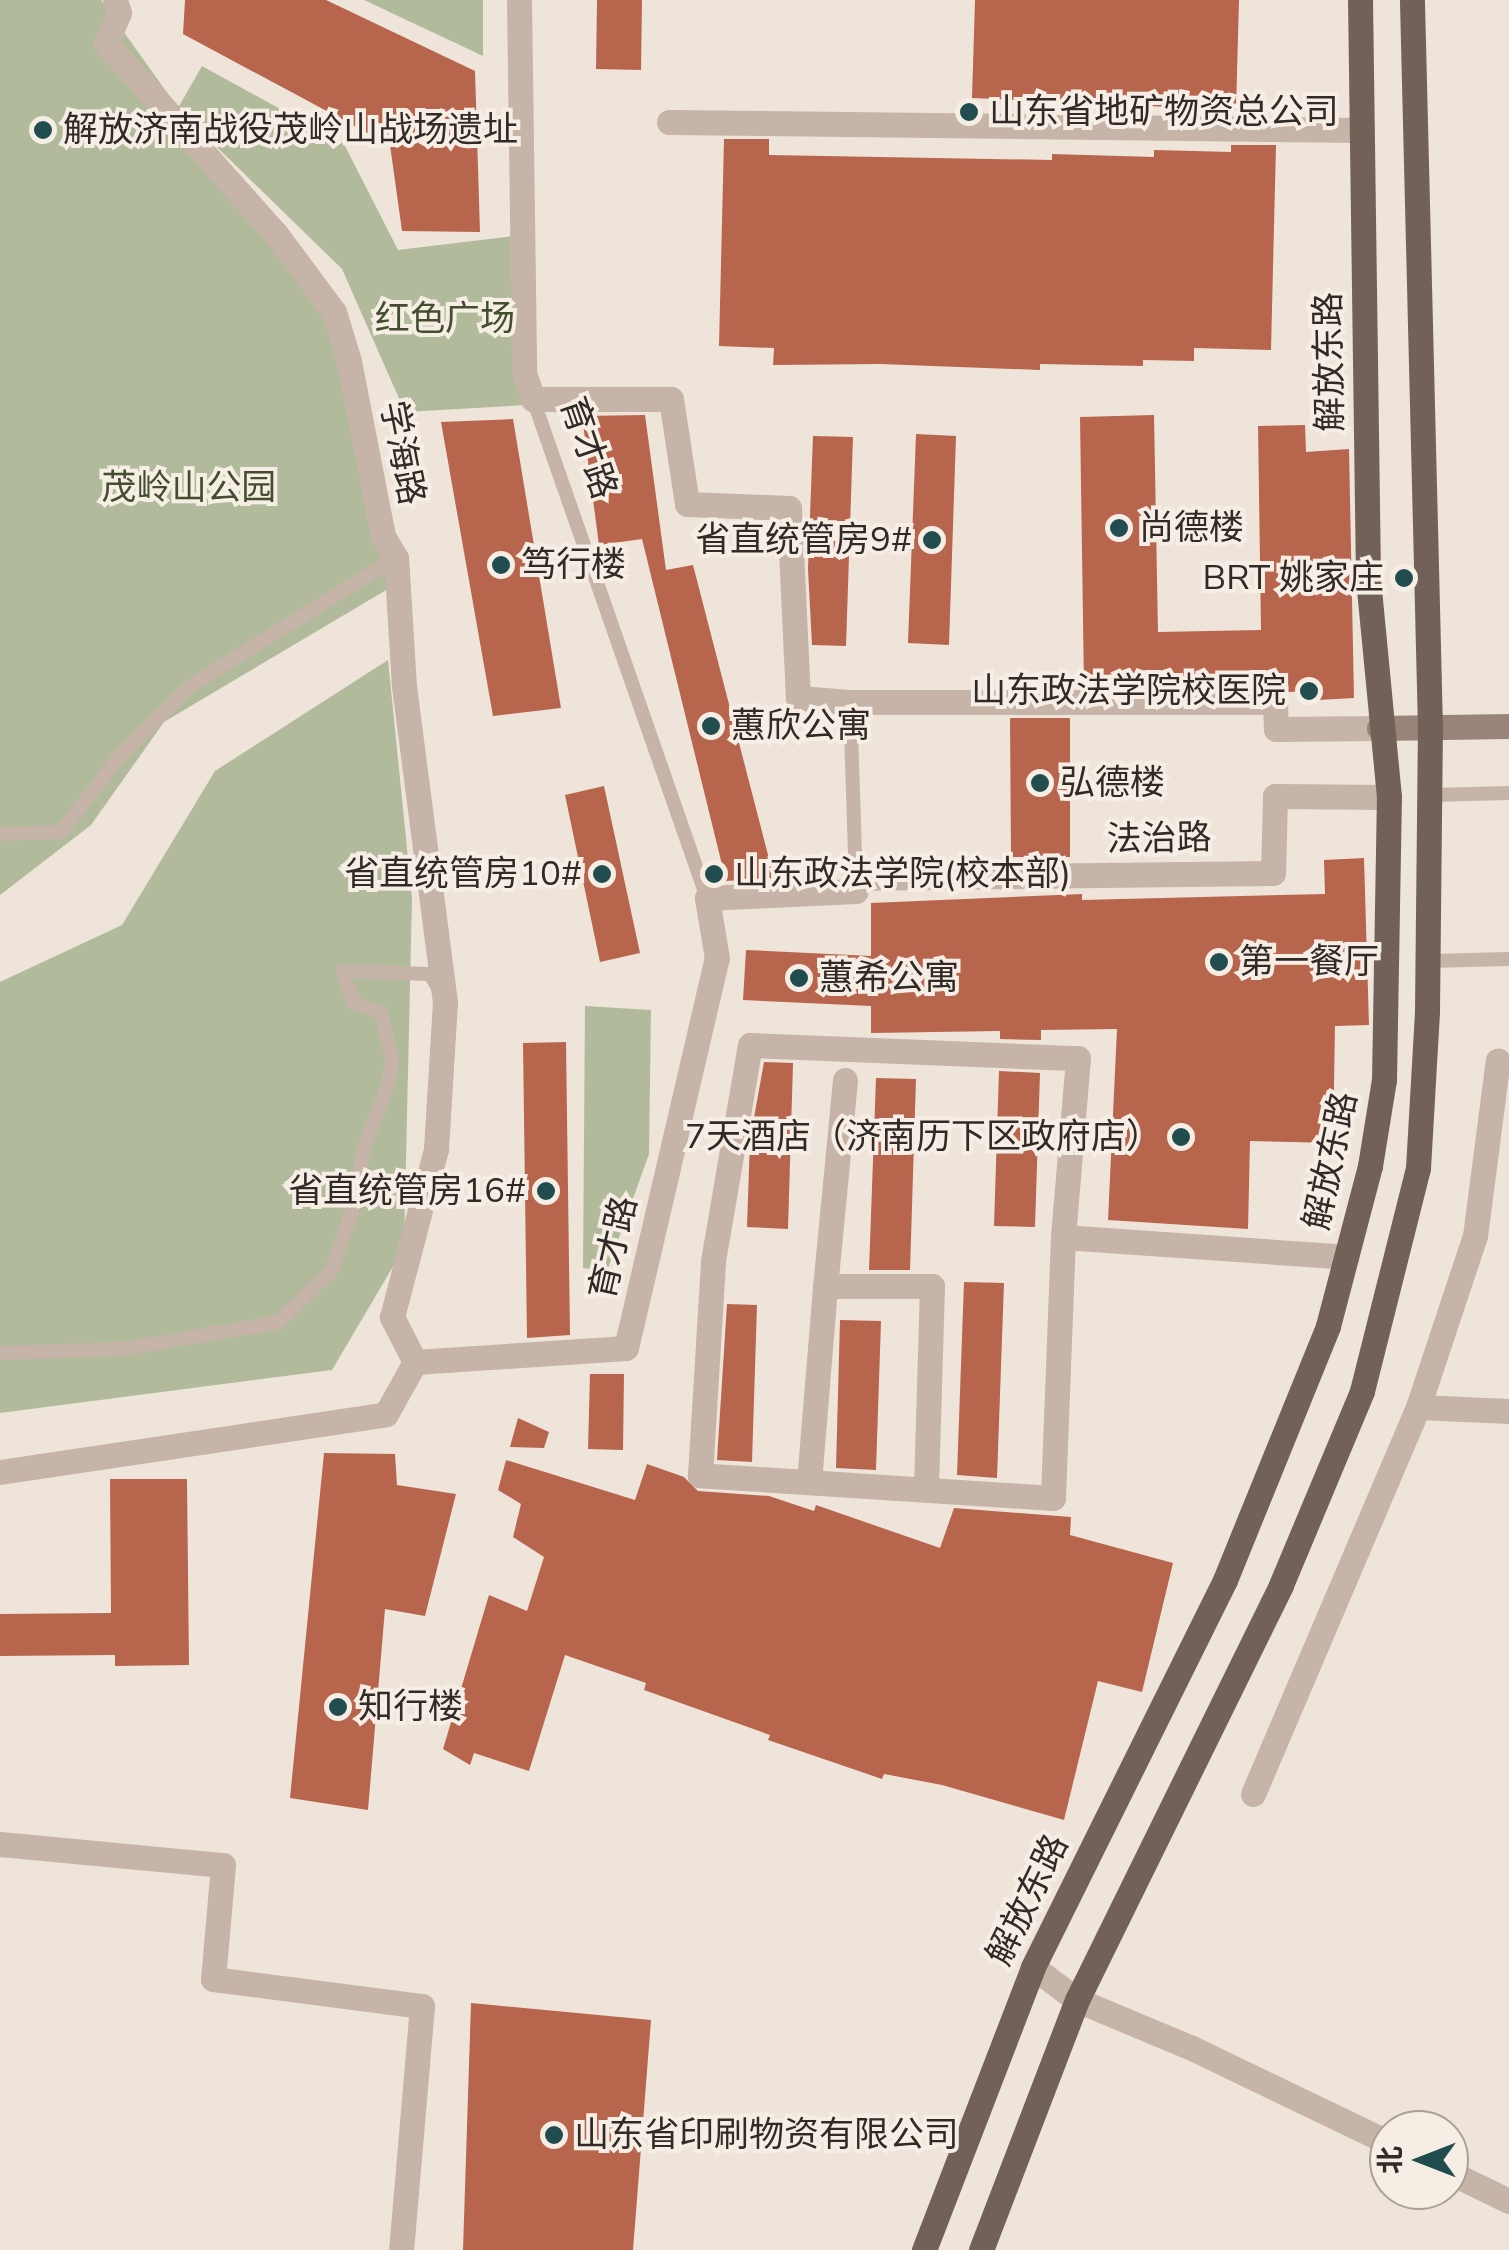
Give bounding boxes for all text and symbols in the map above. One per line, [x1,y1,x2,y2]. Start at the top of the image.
place label: 山东省地矿物资总公司 [989,91,1339,133]
marker: 山东省地矿物资总公司 [958,101,980,123]
place label: 解放济南战役茂岭山战场遗址 [63,109,518,151]
marker: 解放济南战役茂岭山战场遗址 [32,119,54,141]
street label: 解放东路 [1308,292,1352,432]
park label: 红色广场 [375,298,515,340]
street label: 育才路 [551,392,625,504]
street label: 学海路 [371,397,433,509]
park label: 茂岭山公园 [102,467,276,509]
place label: 尚德楼 [1139,507,1244,549]
marker: 尚德楼 [1108,517,1130,539]
place label: 省直统管房9# [695,519,912,561]
marker: 省直统管房9# [921,529,943,551]
place label: 笃行楼 [521,544,626,586]
marker: 笃行楼 [490,554,512,576]
place label: BRT 姚家庄 [1203,557,1384,599]
marker: BRT 姚家庄 [1393,567,1415,589]
place label: 山东政法学院校医院 [971,670,1286,712]
marker: 山东政法学院校医院 [1296,678,1322,704]
place label: 蕙欣公寓 [731,705,871,747]
marker: 蕙欣公寓 [700,715,722,737]
place label: 弘德楼 [1060,762,1165,804]
marker: 弘德楼 [1029,772,1051,794]
street label: 法治路 [1106,817,1212,861]
place label: 省直统管房10# [344,853,582,895]
place label: 山东政法学院(校本部) [734,853,1071,895]
marker: 省直统管房10# [591,863,613,885]
marker: 山东政法学院(校本部) [703,863,725,885]
place label: 第一餐厅 [1239,941,1379,983]
marker: 第一餐厅 [1208,951,1230,973]
place label: 蕙希公寓 [819,957,959,999]
marker: 蕙希公寓 [788,967,810,989]
street label: 解放东路 [1296,1088,1366,1234]
place label: 7天酒店（济南历下区政府店） [685,1116,1161,1158]
marker: 7天酒店（济南历下区政府店） [1170,1126,1192,1148]
place label: 省直统管房16# [288,1170,526,1212]
marker: 省直统管房16# [535,1180,557,1202]
street label: 育才路 [582,1192,646,1304]
place label: 知行楼 [358,1686,463,1728]
marker: 知行楼 [327,1696,349,1718]
street label: 解放东路 [978,1828,1078,1972]
north arrow [1369,2110,1469,2210]
place label: 山东省印刷物资有限公司 [574,2114,959,2156]
marker: 山东省印刷物资有限公司 [543,2124,565,2146]
text: 北 [1372,2146,1410,2174]

